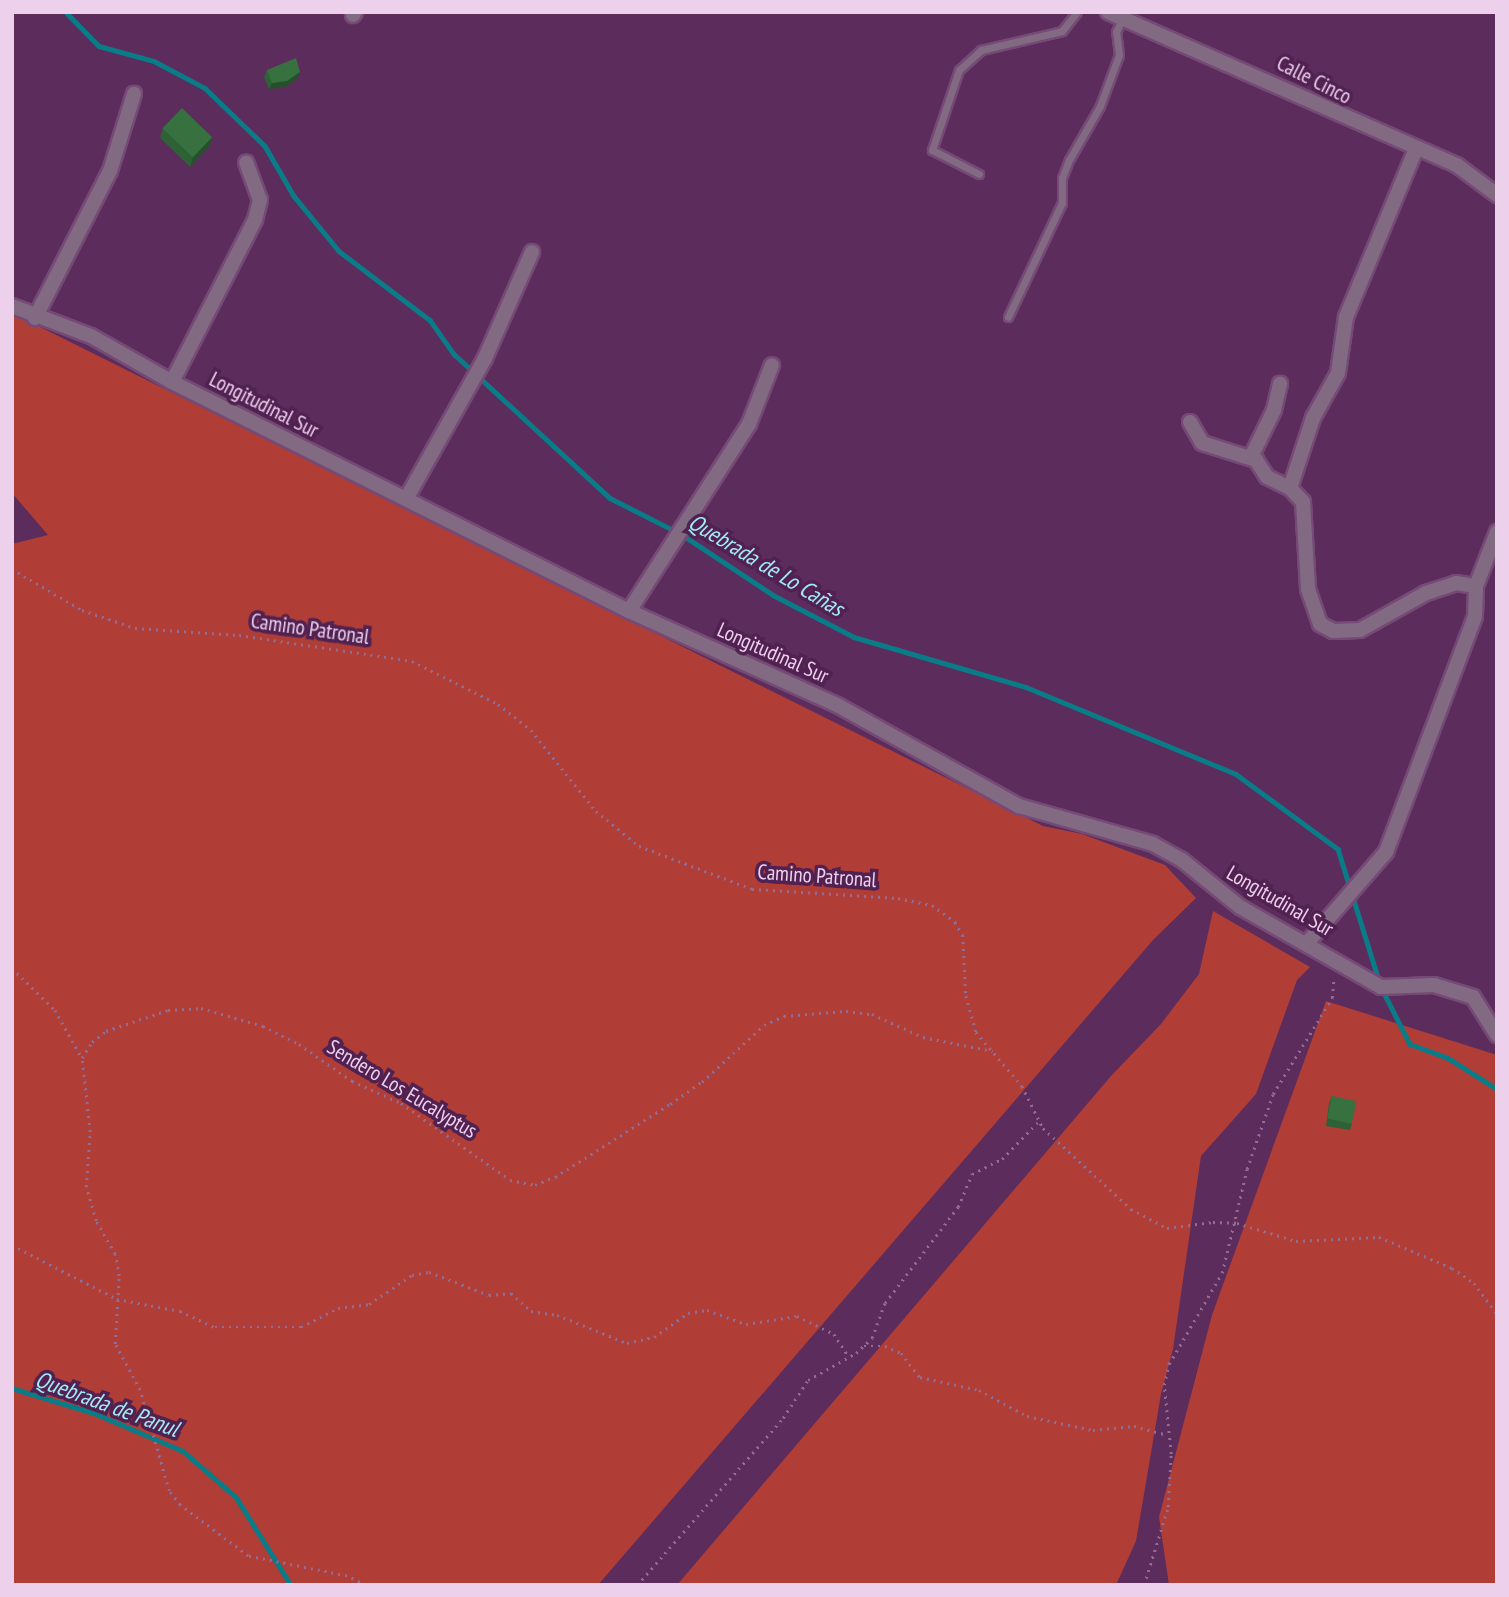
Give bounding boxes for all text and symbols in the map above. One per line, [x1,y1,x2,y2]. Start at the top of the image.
street label: Calle Cinco [1273,51,1355,109]
street label: Longitudinal Sur [205,367,323,443]
water label: Quebrada de Lo Cañas [684,508,848,622]
street label: Camino Patronal [249,608,371,650]
street label: Longitudinal Sur [713,617,833,689]
street label: Camino Patronal [757,859,877,893]
street label: Longitudinal Sur [1222,860,1338,942]
street label: Sendero Los Eucalyptus [323,1034,481,1144]
water label: Quebrada de Panul [32,1365,182,1443]

